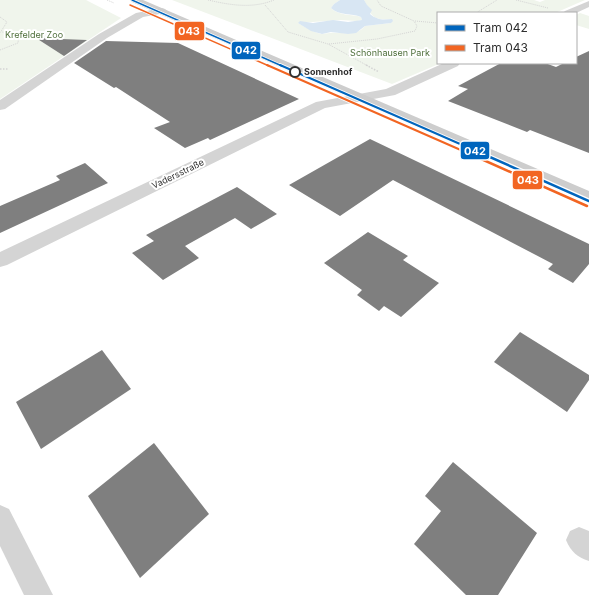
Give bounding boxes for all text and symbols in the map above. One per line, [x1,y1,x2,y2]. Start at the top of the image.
legend [437,12,577,64]
text: Tram 042 [473,20,528,35]
line badge: 043 [174,21,205,41]
text: 043 [178,24,200,38]
park label: Krefelder Zoo [5,29,63,40]
text: Tram 043 [473,40,528,55]
line badge: 042 [231,41,261,60]
text: 042 [235,43,257,57]
park label: Schönhausen Park [350,47,430,58]
marker: Sonnenhof [289,66,301,78]
place label: Sonnenhof [304,66,353,77]
line badge: 042 [460,141,490,160]
text: 042 [464,144,486,158]
street label: Vadersstraße [150,156,206,191]
line badge: 043 [512,170,543,190]
text: 043 [517,173,539,187]

